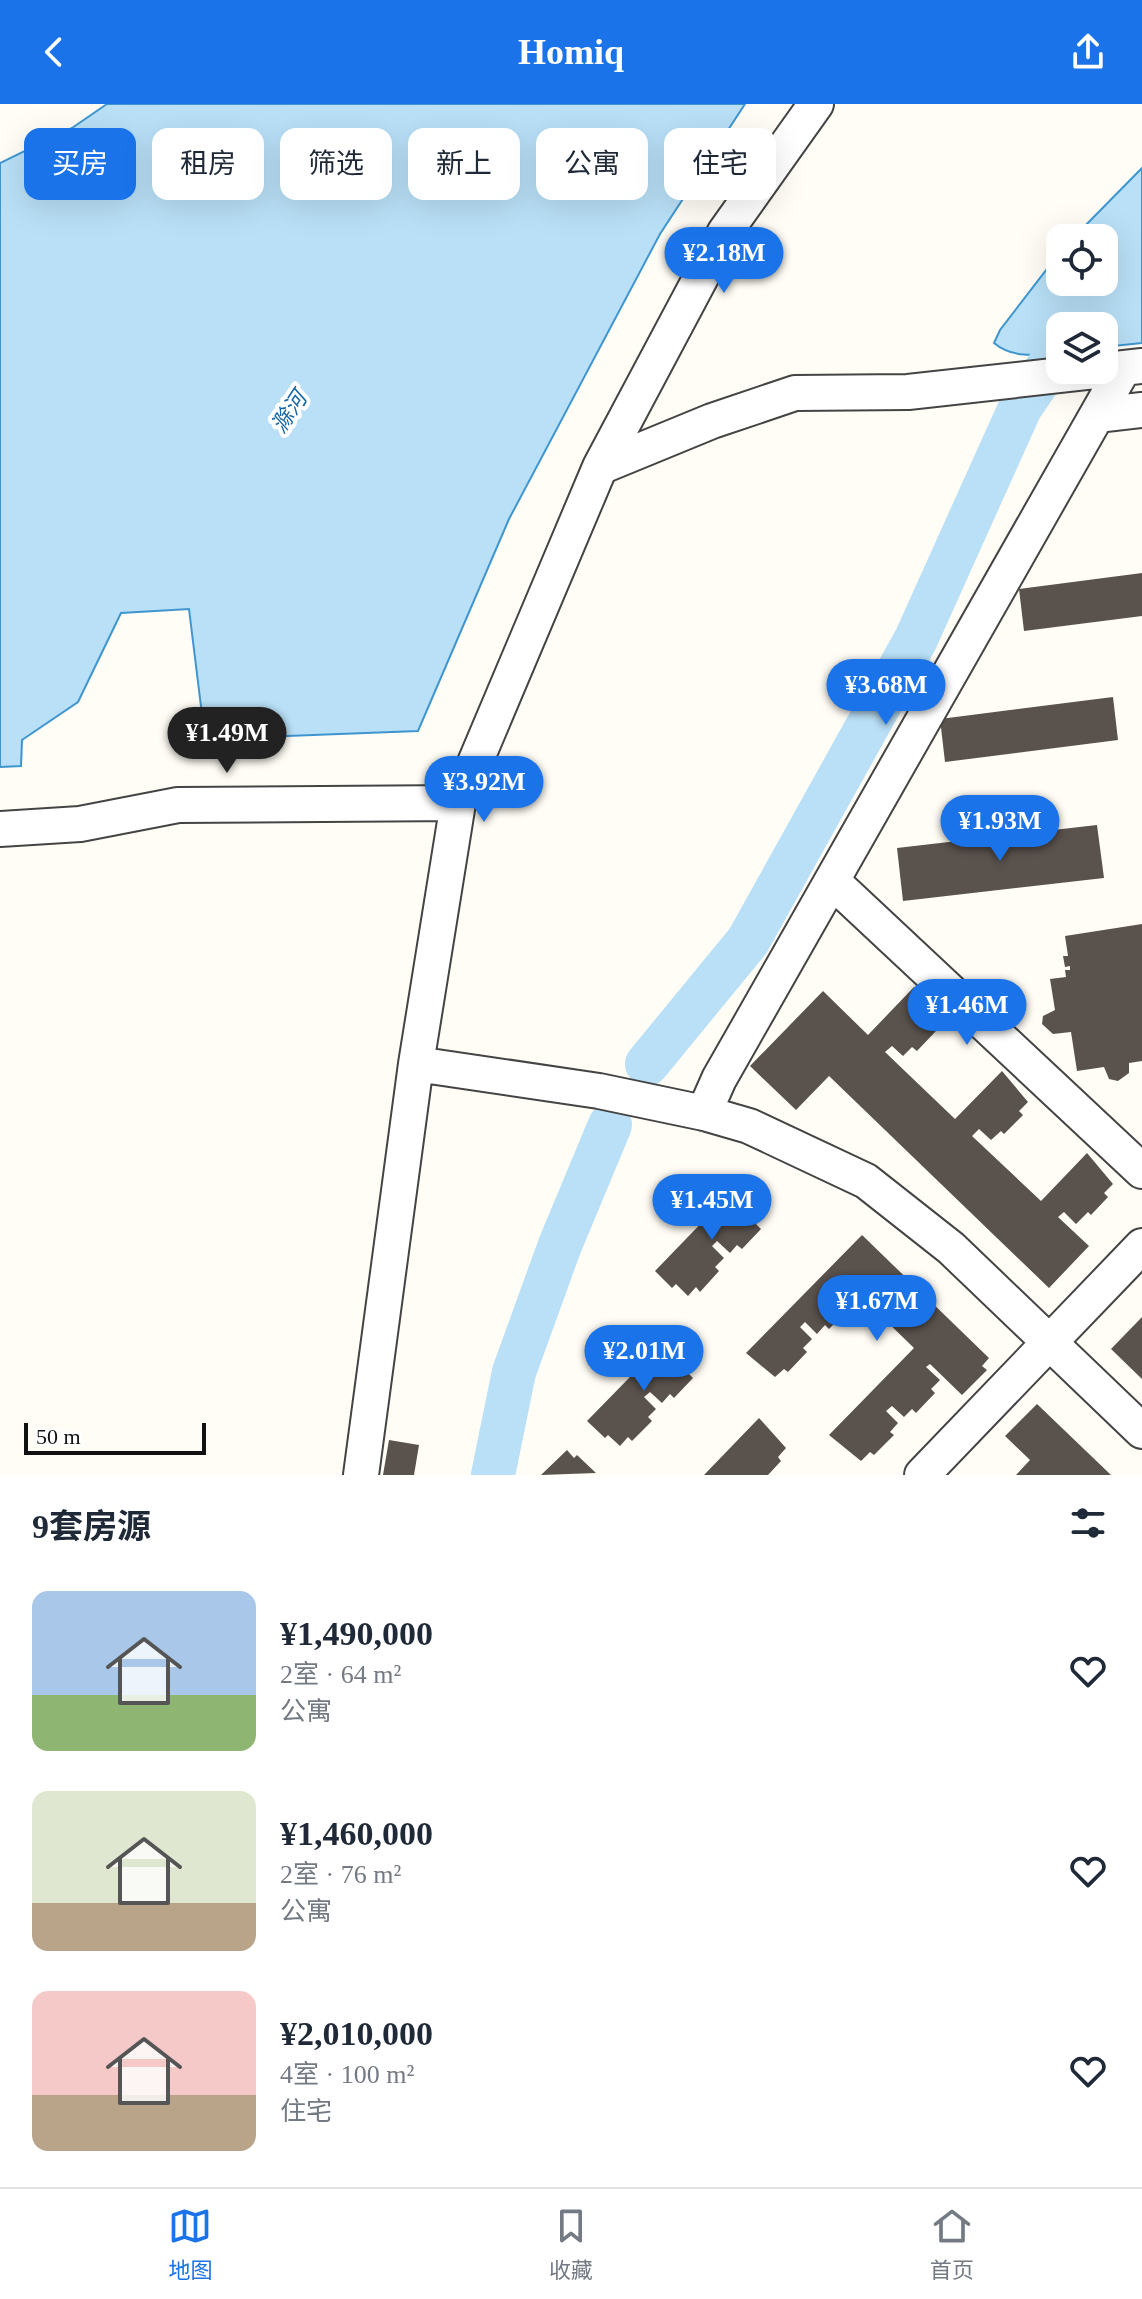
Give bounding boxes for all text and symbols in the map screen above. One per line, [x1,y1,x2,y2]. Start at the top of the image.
icon: back [32,30,76,74]
icon: share [1066,30,1110,74]
text: Homiq [518,32,624,72]
chip: 买房 [24,128,136,200]
chip: 租房 [152,128,264,200]
chip: 筛选 [280,128,392,200]
chip: 新上 [408,128,520,200]
chip: 公寓 [536,128,648,200]
chip: 住宅 [664,128,776,200]
map controls [1046,224,1118,384]
button: locate [1046,224,1118,296]
pin: ¥2.18M [659,227,789,295]
text: ¥2.18M [682,238,766,267]
button: layers [1046,312,1118,384]
water label: 滁河 [266,383,314,437]
pin: ¥3.68M [821,659,951,727]
text: ¥3.68M [844,670,928,699]
pin: ¥1.49M [162,707,292,775]
text: ¥1.49M [185,718,269,747]
pin: ¥3.92M [419,756,549,824]
text: ¥3.92M [442,767,526,796]
pin: ¥1.93M [935,795,1065,863]
text: ¥1.93M [958,806,1042,835]
pin: ¥1.46M [902,979,1032,1047]
text: ¥1.46M [925,990,1009,1019]
pin: ¥1.45M [647,1174,777,1242]
text: ¥1.45M [670,1185,754,1214]
pin: ¥1.67M [812,1275,942,1343]
text: ¥1.67M [835,1286,919,1315]
pin: ¥2.01M [579,1325,709,1393]
text: ¥2.01M [602,1336,686,1365]
scale bar [24,1419,206,1455]
text: 50 m [36,1424,81,1449]
icon: filters [1066,1501,1110,1545]
text: 9套房源 [32,1508,151,1545]
text: ¥1,490,000 [280,1615,433,1652]
icon: home [96,1623,192,1719]
icon: heart [1066,1649,1110,1693]
text: 2室 · 64 m² [280,1660,401,1689]
text: 公寓 [280,1697,332,1726]
text: ¥1,460,000 [280,1815,433,1852]
icon: home [96,1823,192,1919]
icon: heart [1066,1849,1110,1893]
text: 2室 · 76 m² [280,1860,401,1889]
text: 公寓 [280,1897,332,1926]
text: ¥2,010,000 [280,2015,433,2052]
icon: home [96,2023,192,2119]
icon: heart [1066,2049,1110,2093]
text: 4室 · 100 m² [280,2060,414,2089]
text: 住宅 [280,2097,332,2126]
tab: 地图 [168,2204,212,2284]
tab: 收藏 [549,2204,593,2284]
tab: 首页 [930,2204,974,2284]

